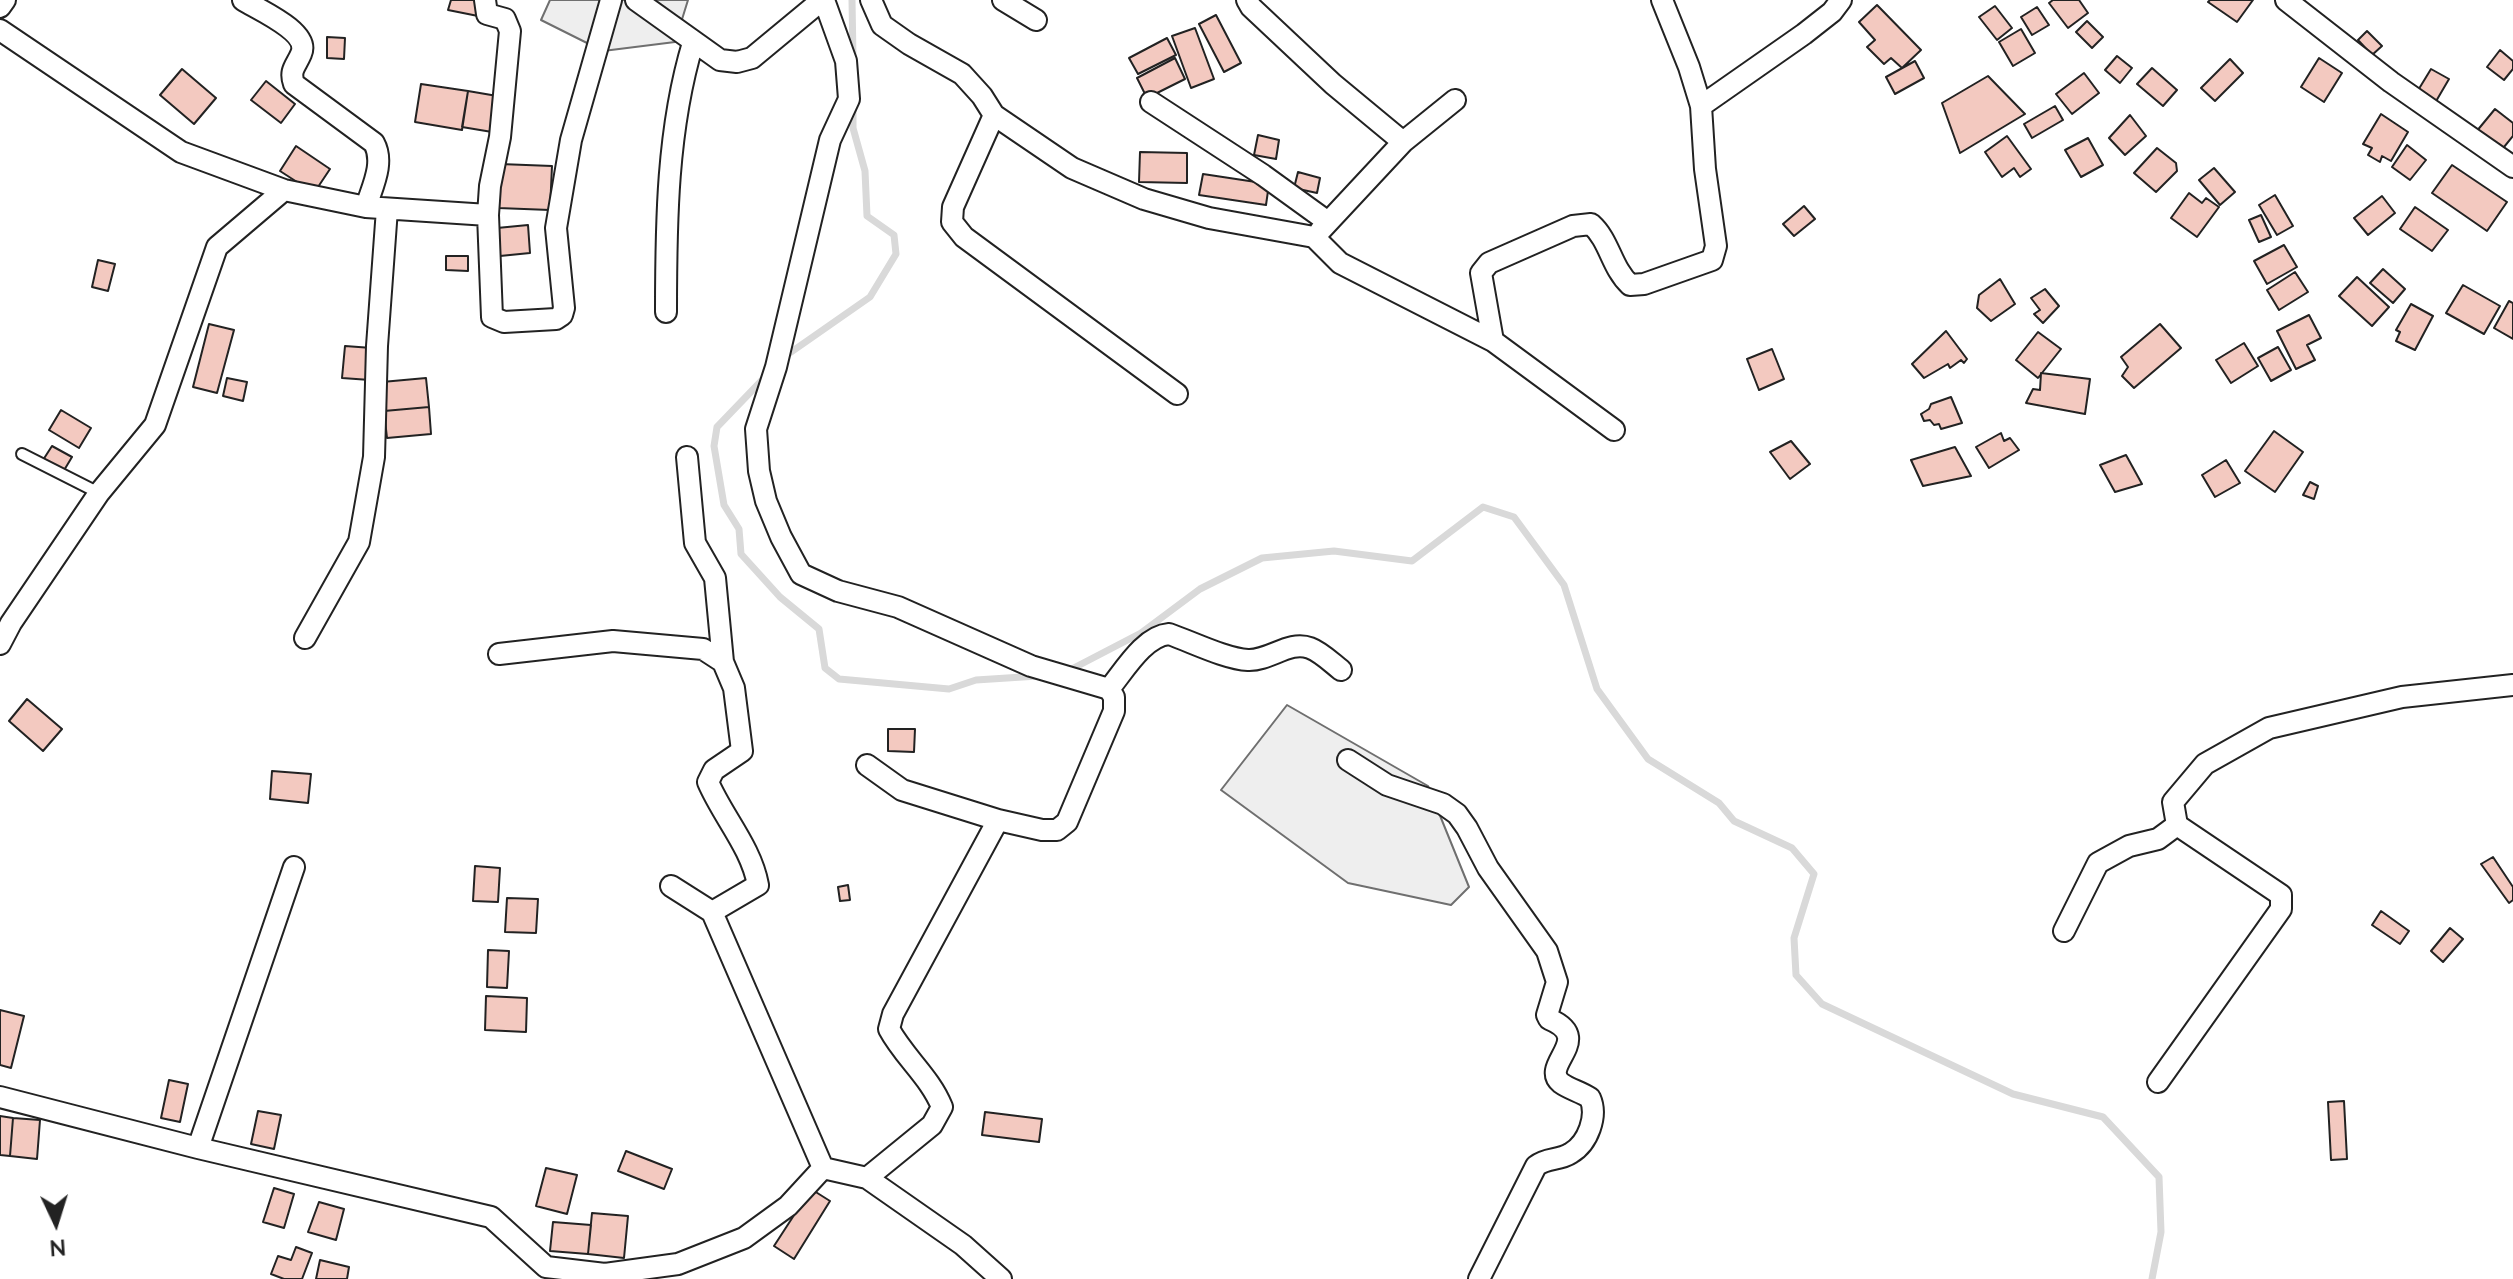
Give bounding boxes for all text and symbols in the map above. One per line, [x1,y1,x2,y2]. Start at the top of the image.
north arrow [16,1183,96,1263]
text: N [48,1231,67,1262]

